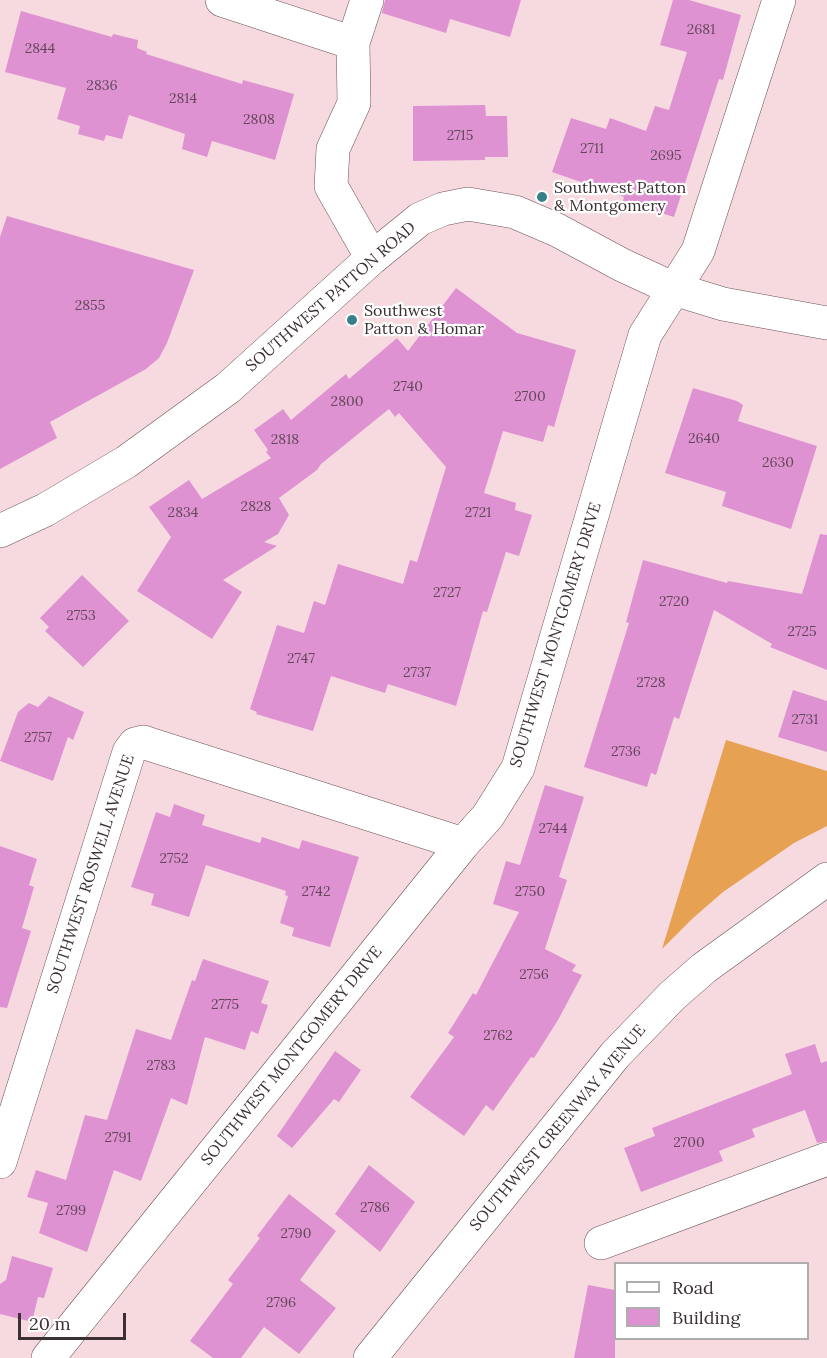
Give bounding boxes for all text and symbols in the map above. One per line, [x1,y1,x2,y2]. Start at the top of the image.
house number: 2681 [687,22,715,38]
house number: 2844 [25,41,55,57]
house number: 2836 [86,78,118,94]
house number: 2814 [169,91,197,107]
house number: 2808 [243,112,275,128]
house number: 2715 [447,128,473,144]
house number: 2711 [580,141,604,157]
house number: 2695 [650,148,682,164]
place label: Southwest Patton & Montgomery [554,178,686,216]
marker: Southwest Patton & Montgomery [535,190,549,204]
street label: SOUTHWEST PATTON ROAD [242,218,420,376]
house number: 2855 [75,298,105,314]
place label: Southwest Patton & Homar [364,301,484,339]
marker: Southwest Patton & Homar [345,313,359,327]
house number: 2740 [393,379,423,395]
house number: 2700 [514,389,546,405]
house number: 2800 [331,394,363,410]
house number: 2640 [688,431,720,447]
house number: 2818 [271,432,299,448]
house number: 2630 [762,455,794,471]
house number: 2828 [241,499,271,515]
street label: SOUTHWEST MONTGOMERY DRIVE [506,500,606,770]
house number: 2834 [168,505,198,521]
house number: 2721 [465,505,491,521]
house number: 2727 [433,585,461,601]
house number: 2720 [659,594,689,610]
house number: 2753 [66,608,96,624]
house number: 2725 [787,624,817,640]
house number: 2747 [287,651,315,667]
house number: 2737 [403,665,431,681]
house number: 2728 [636,675,666,691]
house number: 2731 [792,712,818,728]
house number: 2757 [24,730,52,746]
house number: 2736 [611,744,641,760]
street label: SOUTHWEST ROSWELL AVENUE [43,752,139,996]
house number: 2744 [539,821,567,837]
house number: 2752 [159,851,189,867]
house number: 2742 [302,884,330,900]
house number: 2750 [515,884,545,900]
street label: SOUTHWEST MONTGOMERY DRIVE [198,943,386,1169]
house number: 2756 [519,967,549,983]
house number: 2775 [211,997,239,1013]
street label: SOUTHWEST GREENWAY AVENUE [466,1021,650,1235]
house number: 2762 [483,1028,513,1044]
house number: 2783 [146,1058,176,1074]
house number: 2791 [104,1130,132,1146]
house number: 2700 [673,1135,705,1151]
house number: 2786 [360,1200,390,1216]
house number: 2799 [56,1203,86,1219]
house number: 2790 [281,1226,311,1242]
legend [614,1262,809,1340]
text: Road [672,1276,714,1299]
house number: 2796 [266,1295,296,1311]
scale bar [21,1301,129,1339]
text: Building [672,1306,740,1329]
text: 20 m [29,1312,71,1335]

